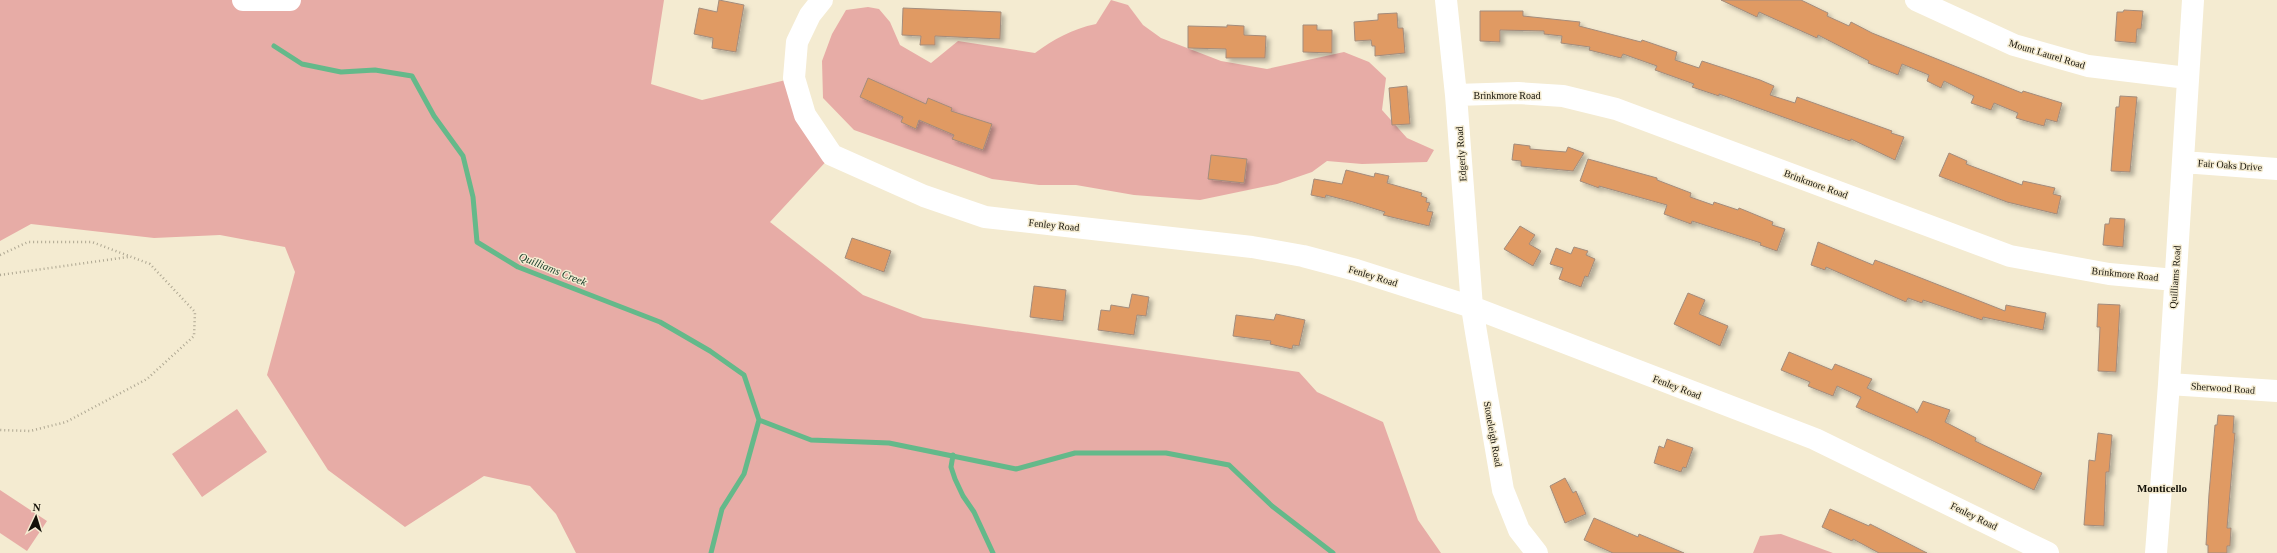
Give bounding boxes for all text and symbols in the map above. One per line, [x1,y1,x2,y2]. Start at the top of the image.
street label: Mount Laurel Road [2008,37,2086,71]
street label: Brinkmore Road [1474,90,1540,101]
street label: Edgerly Road [1454,126,1468,182]
street label: Fair Oaks Drive [2197,157,2263,173]
street label: Brinkmore Road [1783,167,1849,201]
street label: Fenley Road [1028,217,1080,233]
street label: Quilliams Road [2167,245,2183,309]
water label: Quilliams Creek [517,250,590,288]
street label: Fenley Road [1347,263,1399,289]
street label: Brinkmore Road [2091,265,2159,283]
street label: Fenley Road [1651,373,1703,401]
street label: Sherwood Road [2191,380,2255,396]
street label: Stoneleigh Road [1482,400,1504,468]
district label: Monticello [2137,482,2188,494]
north arrow [16,497,56,537]
street label: Fenley Road [1949,500,1999,532]
text: N [32,501,41,513]

